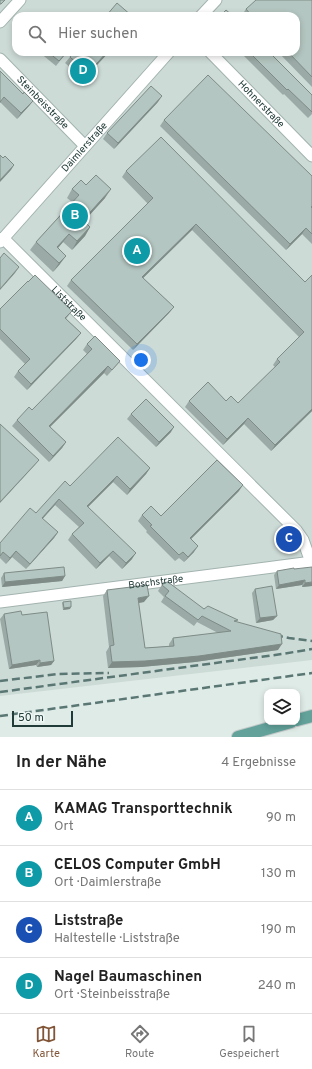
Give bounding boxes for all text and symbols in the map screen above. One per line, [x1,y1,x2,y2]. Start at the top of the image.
search box [12,12,300,56]
icon: search [26,23,48,45]
text: Hier suchen [58,25,138,44]
pin: D [70,56,96,86]
street label: Steinbeisstraße [14,73,72,132]
street label: Hohnerstraße [235,78,287,131]
street label: Daimlerstraße [59,119,110,175]
pin: B [62,201,88,231]
pin: A [124,236,150,266]
street label: Liststraße [49,283,89,324]
your location [131,350,151,370]
pin: C [276,524,302,554]
street label: Boschstraße [127,572,184,592]
map controls [264,689,300,725]
button: layers [264,689,300,725]
scale bar [12,709,73,728]
text: 50 m [18,711,44,725]
text: In der Nähe [16,752,107,774]
text: 4 Ergebnisse [221,755,296,771]
text: KAMAG Transporttechnik [54,800,233,819]
text: A [24,810,34,826]
text: 90 m [266,810,296,826]
text: Ort [54,819,74,835]
text: CELOS Computer GmbH [54,856,221,875]
text: B [25,866,33,882]
text: 130 m [261,866,296,882]
text: Ort · Daimlerstraße [54,875,161,891]
text: Liststraße [54,912,123,931]
text: C [25,922,33,938]
text: 190 m [261,922,296,938]
text: Haltestelle · Liststraße [54,931,180,947]
text: Nagel Baumaschinen [54,968,202,987]
text: D [24,978,34,994]
text: 240 m [258,978,296,994]
text: Ort · Steinbeisstraße [54,987,170,1003]
tab: Karte [33,1023,60,1061]
tab: Route [125,1023,154,1061]
tab: Gespeichert [219,1023,279,1061]

